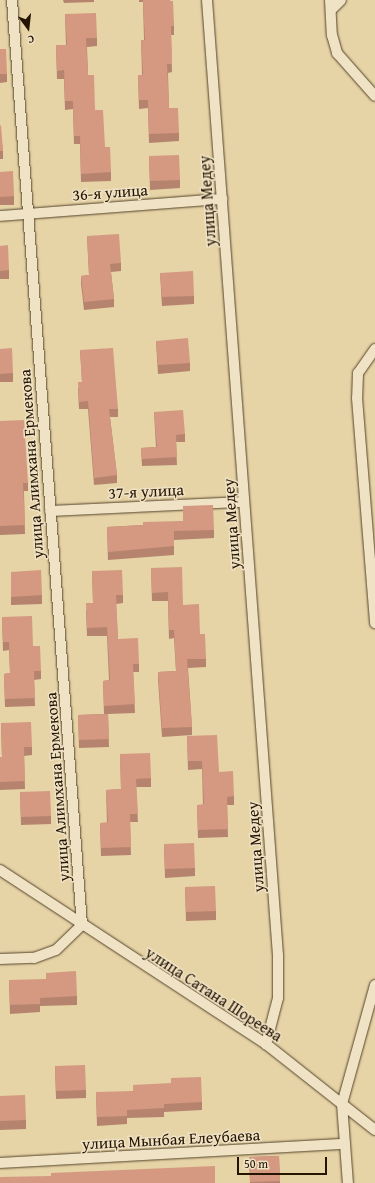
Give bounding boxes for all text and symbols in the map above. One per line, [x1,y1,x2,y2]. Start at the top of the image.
north arrow [8,8,48,48]
text: С [26,31,36,48]
street label: улица Медеу [194,155,220,247]
street label: 36-я улица [72,180,148,204]
street label: улица Алимхана Ермекова [15,369,47,559]
street label: улица Медеу [218,478,244,570]
street label: 37-я улица [108,479,184,503]
street label: улица Алимхана Ермекова [41,692,73,882]
street label: улица Медеу [242,801,268,893]
street label: улица Сатана Шореева [142,943,286,1045]
street label: улица Мынбая Елеубаева [81,1125,261,1153]
scale bar [239,1149,329,1175]
text: 50 m [244,1155,268,1172]

